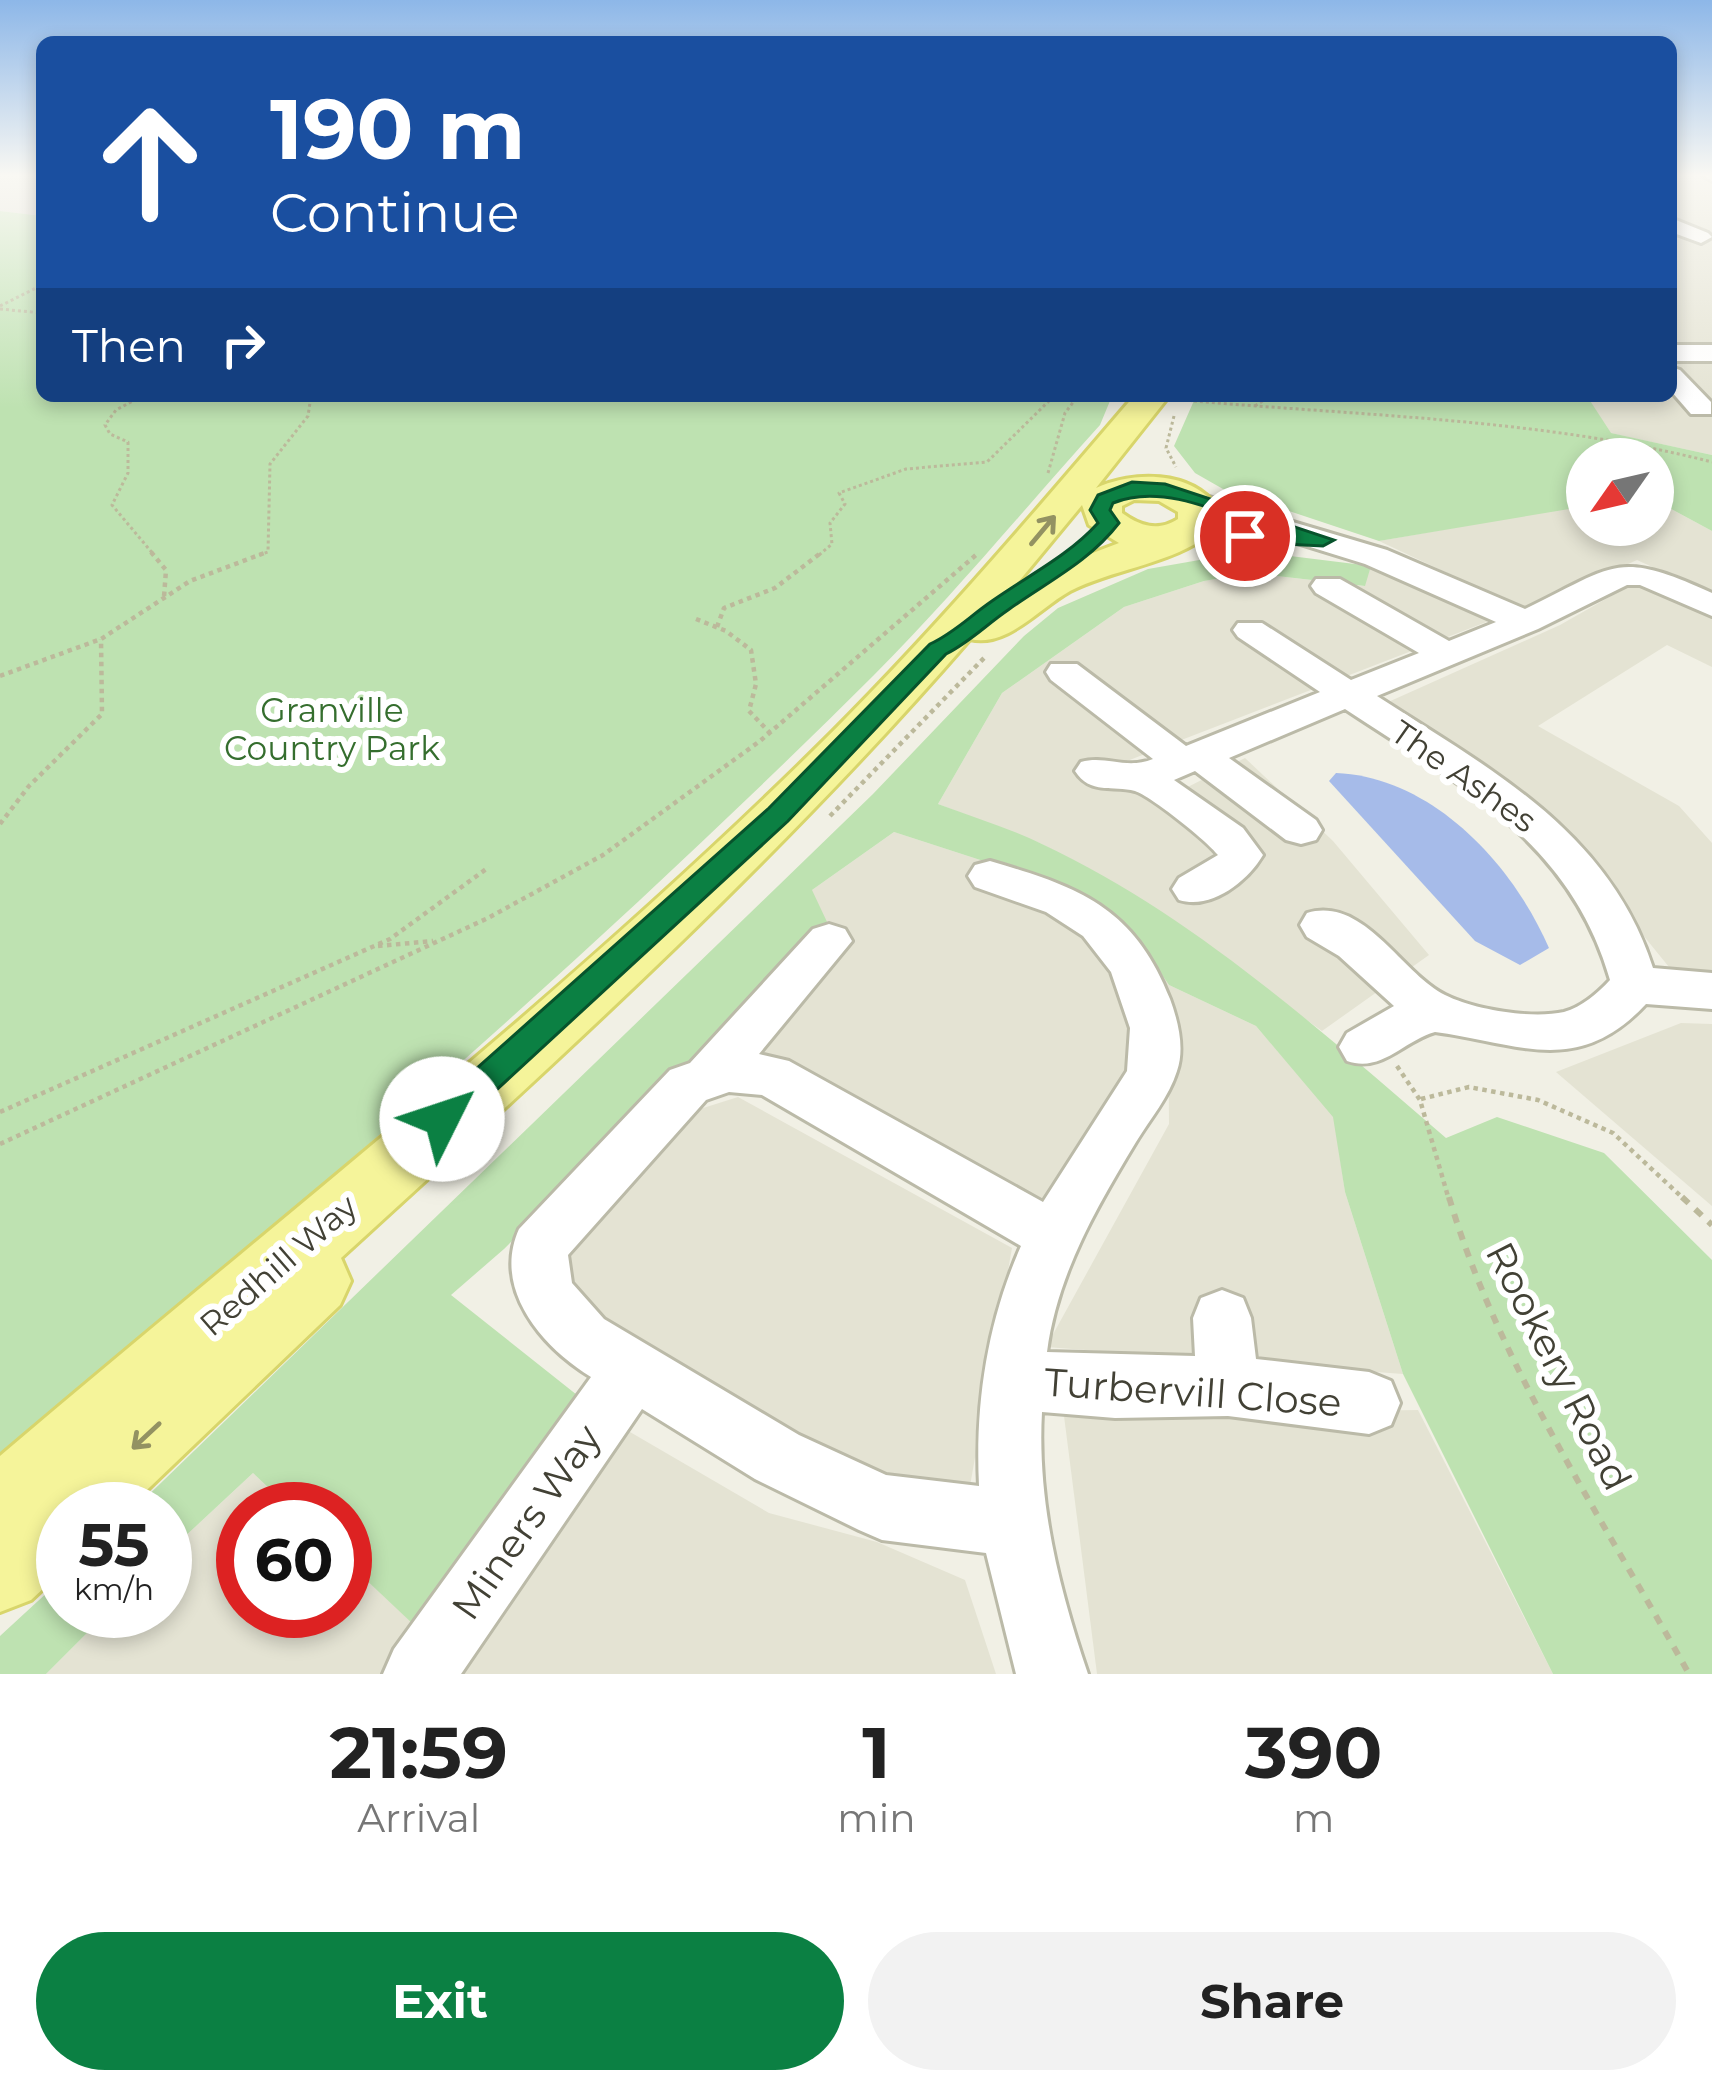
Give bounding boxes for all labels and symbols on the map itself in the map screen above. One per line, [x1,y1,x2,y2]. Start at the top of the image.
north arrow [1566,438,1674,546]
pin [1194,485,1296,587]
one-way arrow [1029,515,1057,546]
park label: Granville Country Park [224,690,440,768]
street label: The Ashes [1384,711,1544,841]
position arrow [379,1056,505,1182]
street label: Redhill Way [191,1186,365,1344]
street label: Rookery Road [1476,1234,1642,1498]
street label: Turbervill Close [1043,1358,1343,1426]
street label: Miners Way [441,1415,611,1629]
one-way arrow [131,1422,161,1449]
speed limit sign: 60 [216,1482,372,1638]

